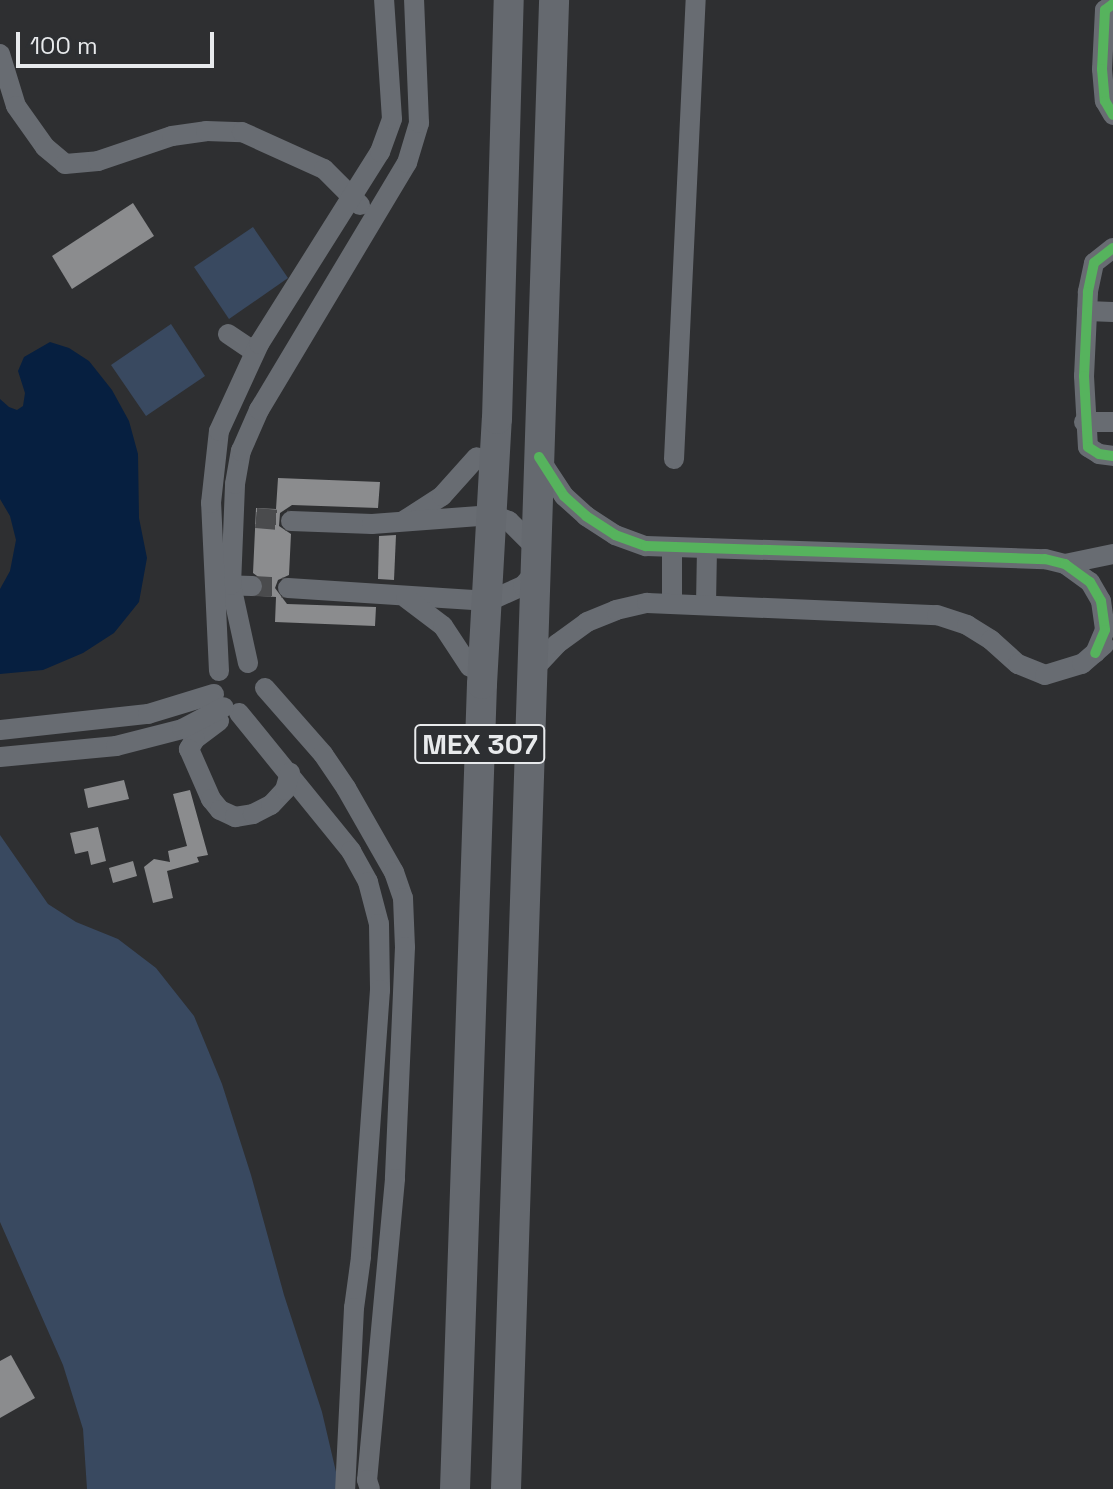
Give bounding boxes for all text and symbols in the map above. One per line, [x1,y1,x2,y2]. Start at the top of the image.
scale bar [20,16,218,66]
text: 100 m [30,30,98,61]
road number: MEX 307 [414,720,546,768]

